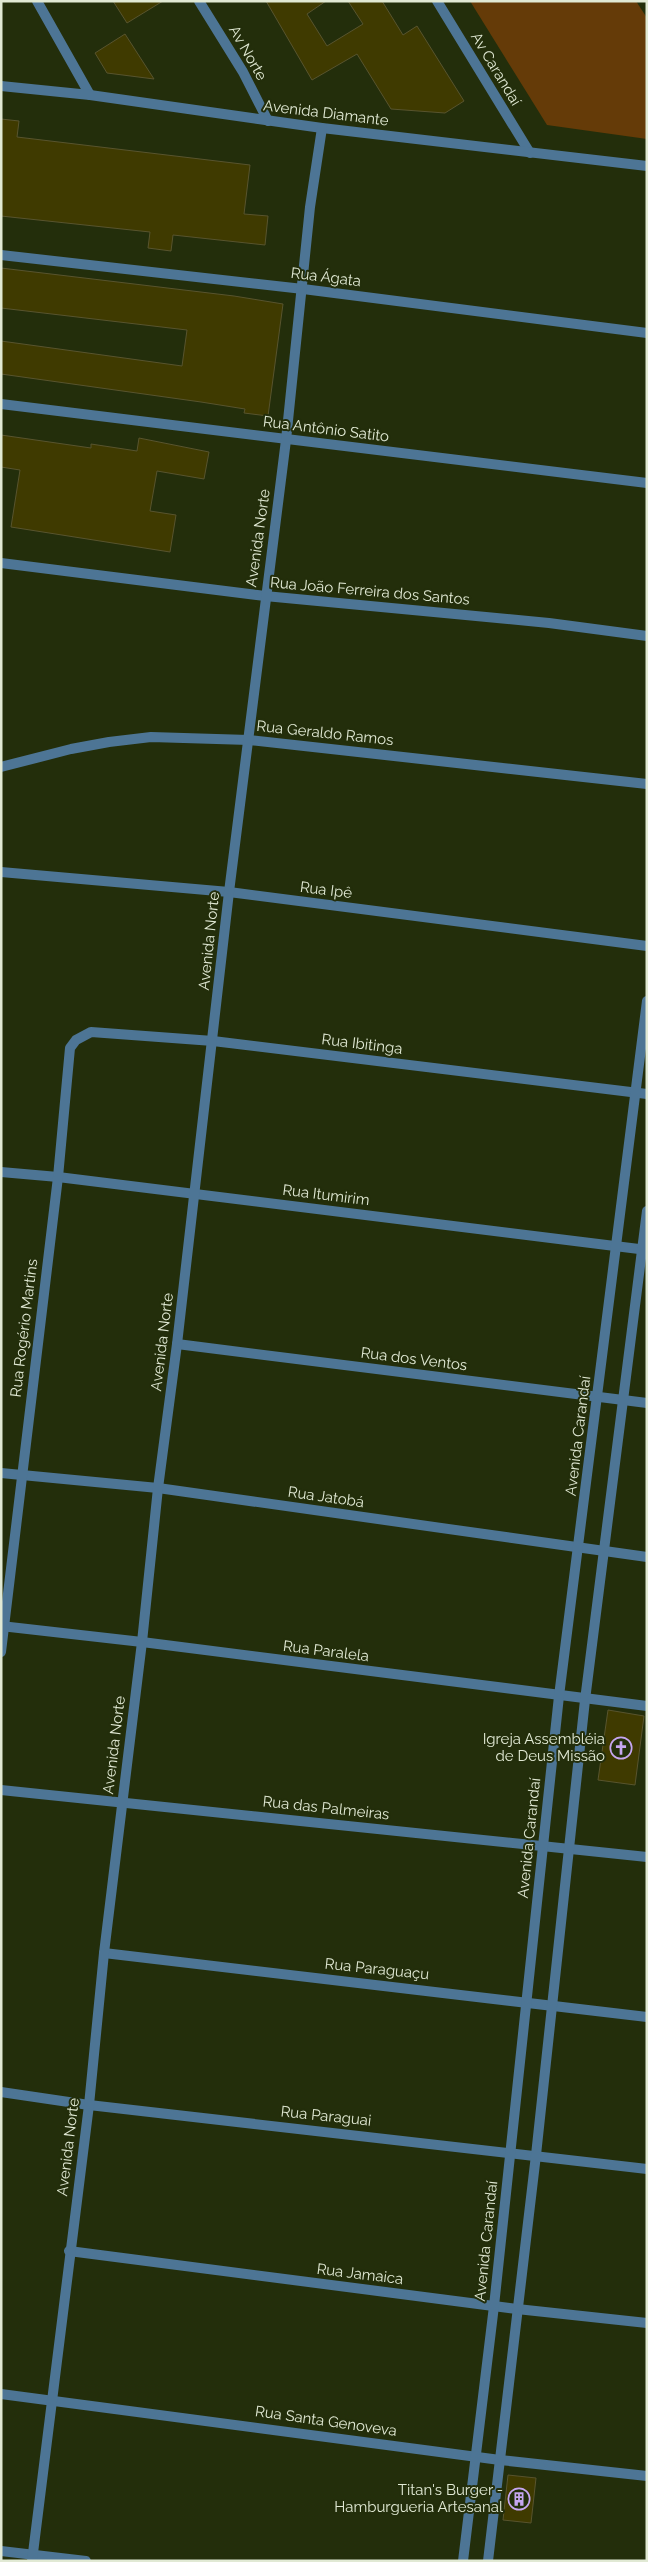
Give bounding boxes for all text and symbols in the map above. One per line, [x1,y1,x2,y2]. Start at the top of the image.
street label: Av Norte [225,22,271,84]
street label: Av Carandaí [467,29,525,110]
street label: Avenida Diamante [262,96,390,130]
street label: Rua Ágata [290,264,362,290]
street label: Rua Antônio Satito [262,412,390,446]
street label: Avenida Norte [242,488,274,588]
street label: Rua João Ferreira dos Santos [269,573,471,609]
street label: Rua Geraldo Ramos [256,717,394,749]
street label: Rua Ipê [299,878,353,902]
street label: Avenida Norte [195,891,223,991]
street label: Rua Ibitinga [321,1030,403,1058]
street label: Rua Itumirim [281,1181,371,1209]
street label: Rua Rogério Martins [7,1258,41,1398]
street label: Avenida Norte [147,1292,177,1392]
street label: Rua dos Ventos [360,1344,468,1374]
street label: Avenida Carandaí [562,1374,594,1497]
street label: Rua Jatobá [287,1483,365,1511]
street label: Rua Paralela [282,1637,370,1665]
street label: Avenida Norte [99,1695,129,1795]
place label: Igreja Assembléia de Deus Missão [483,1730,605,1765]
church icon: Igreja Assembléia de Deus Missão [609,1736,633,1760]
street label: Avenida Carandaí [514,1776,544,1899]
street label: Rua das Palmeiras [262,1792,390,1824]
street label: Rua Paraguaçu [324,1955,430,1983]
street label: Avenida Norte [53,2097,83,2197]
street label: Rua Paraguai [280,2102,372,2130]
street label: Avenida Carandaí [471,2179,501,2302]
street label: Rua Jamaica [316,2260,404,2288]
street label: Rua Santa Genoveva [254,2402,398,2440]
place label: Titan's Burger - Hamburgueria Artesanal [334,2481,504,2516]
building icon: Titan's Burger - Hamburgueria Artesanal [507,2487,531,2511]

